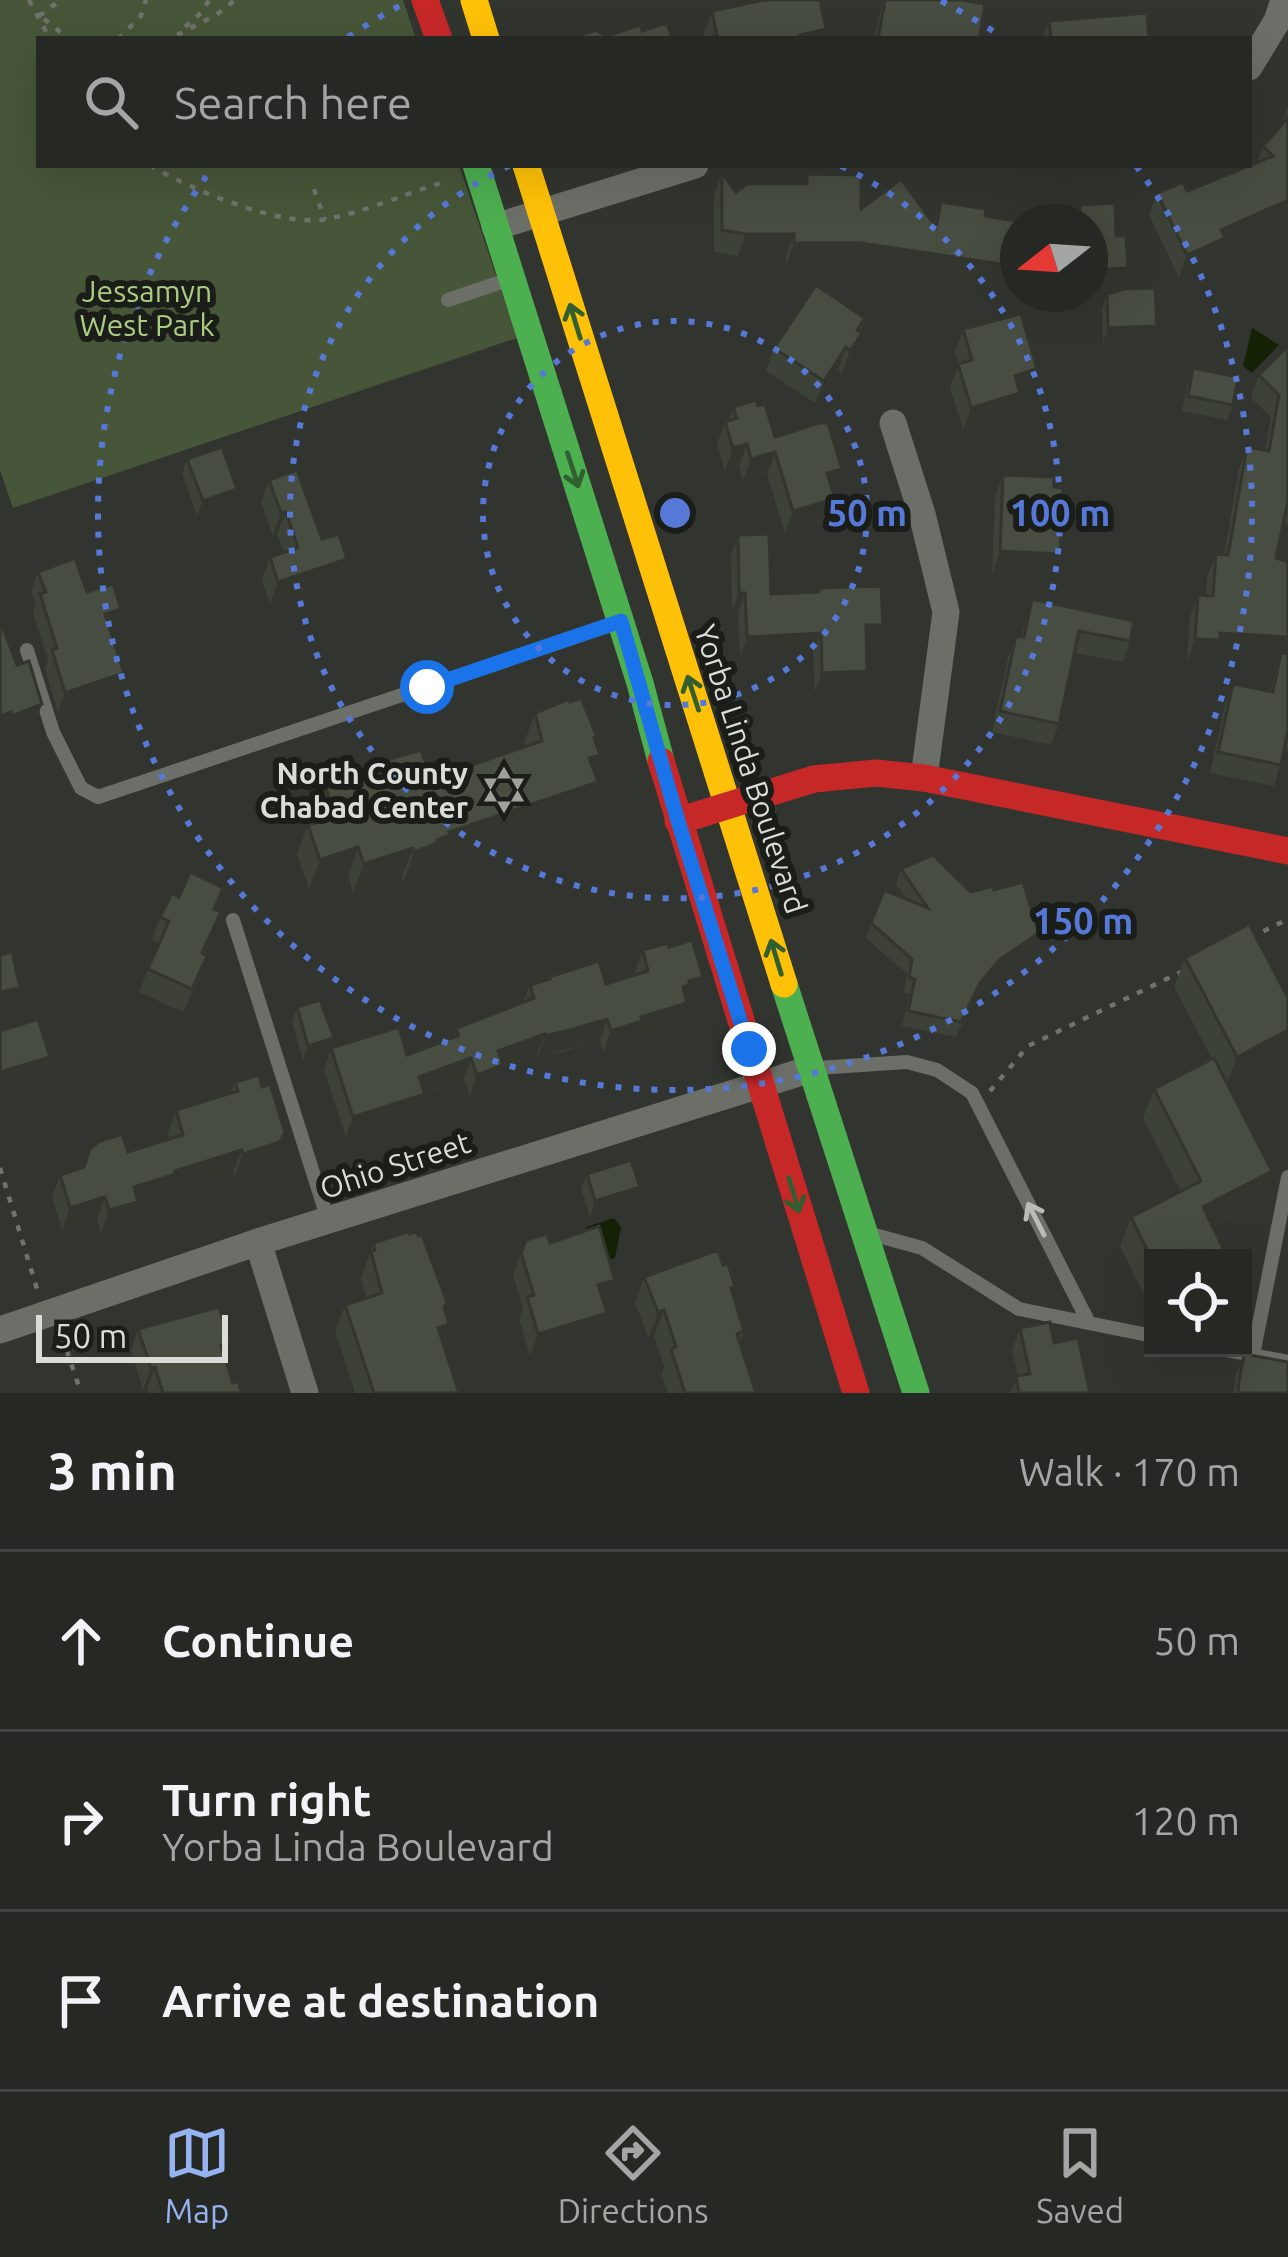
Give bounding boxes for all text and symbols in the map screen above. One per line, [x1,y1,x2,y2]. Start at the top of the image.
search box [36,36,1252,168]
icon: search [78,69,144,135]
text: Search here [174,77,412,128]
north arrow [1000,204,1108,312]
park label: Jessamyn West Park [79,274,215,342]
one-way arrow [563,303,585,341]
one-way arrow [563,450,585,488]
centre of rings [654,492,696,534]
text: 50 m [827,492,907,533]
text: 100 m [1010,492,1110,533]
street label: Yorba Linda Boulevard [688,620,814,918]
route start [400,660,454,714]
one-way arrow [680,675,702,713]
place label: North County Chabad Center [260,756,469,824]
synagogue icon: North County Chabad Center [479,765,529,815]
text: 150 m [1033,900,1133,941]
one-way arrow [764,939,786,977]
route end [722,1022,776,1076]
street label: Ohio Street [316,1125,475,1205]
one-way arrow [784,1176,806,1214]
one-way arrow [1024,1201,1047,1237]
map controls [1144,1249,1252,1357]
button: locate [1144,1249,1252,1357]
scale bar [36,1309,228,1362]
text: 50 m [54,1317,127,1354]
text: 3 min [48,1442,177,1500]
text: Walk · 170 m [1019,1450,1240,1493]
icon: ahead [48,1608,114,1674]
text: Continue [162,1615,354,1666]
text: 50 m [1153,1619,1240,1662]
text: Turn right [162,1774,371,1825]
icon: right [48,1788,114,1854]
text: 120 m [1131,1799,1240,1842]
text: Yorba Linda Boulevard [162,1825,554,1868]
icon: arrive [48,1968,114,2034]
text: Arrive at destination [162,1975,599,2026]
tab: Map [164,2120,230,2229]
tab: Directions [558,2120,708,2229]
tab: Saved [1036,2120,1124,2229]

